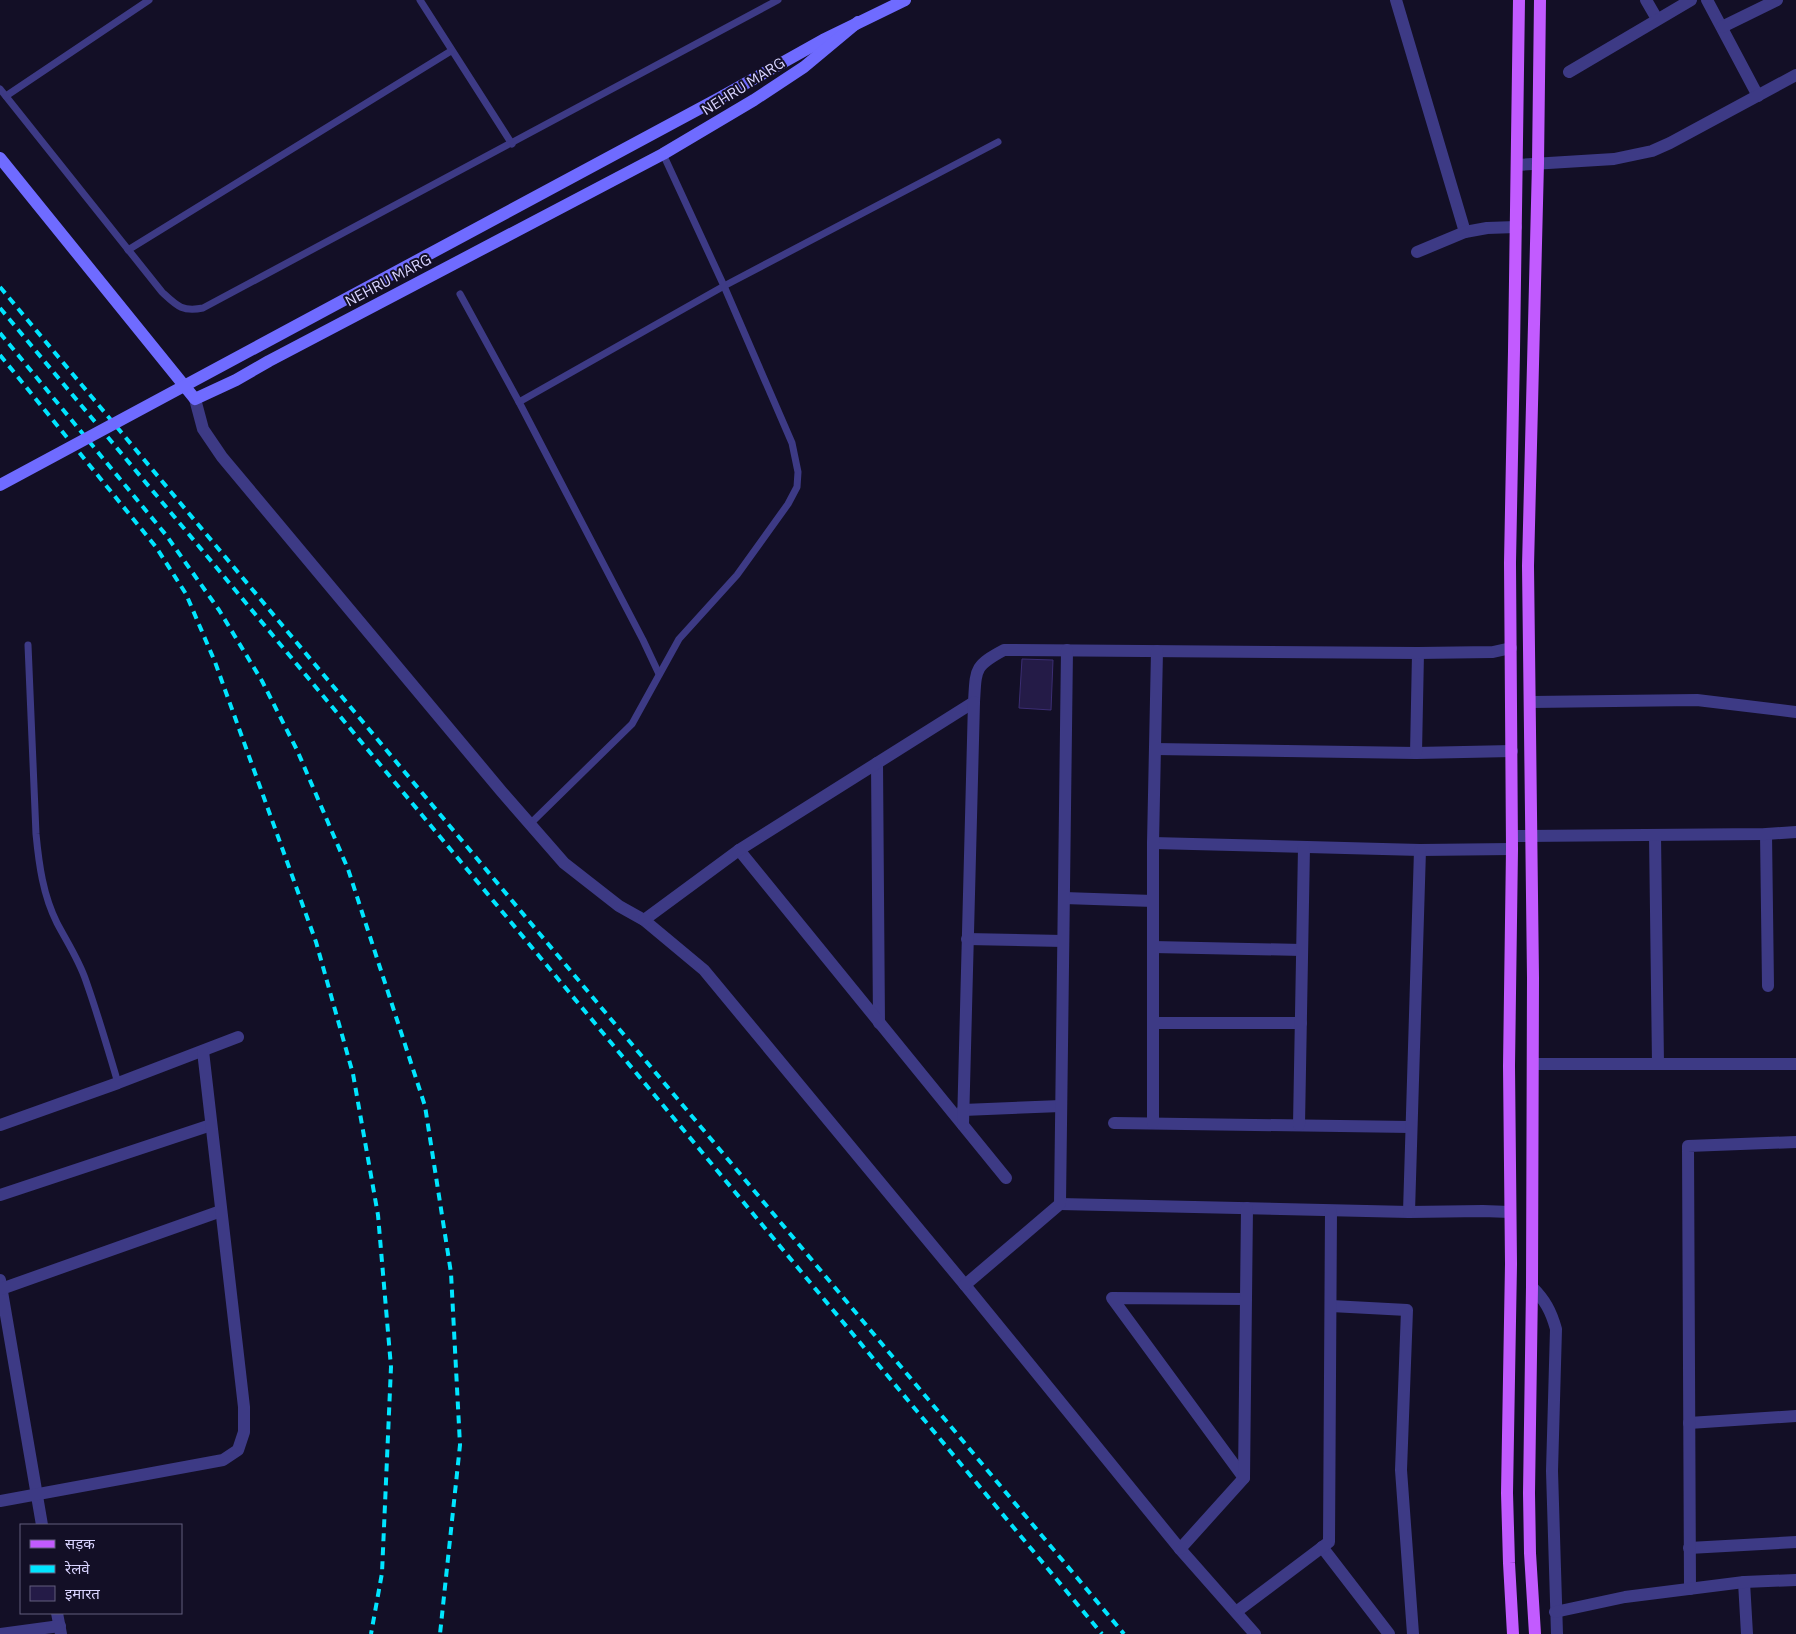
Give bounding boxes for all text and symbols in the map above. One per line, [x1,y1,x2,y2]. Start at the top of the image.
street label: NEHRU MARG [698,53,788,119]
street label: NEHRU MARG [342,249,434,311]
legend [20,1524,182,1614]
text: सड़क [65,1534,95,1553]
text: रेलवे [64,1559,90,1578]
text: इमारत [65,1584,100,1603]

